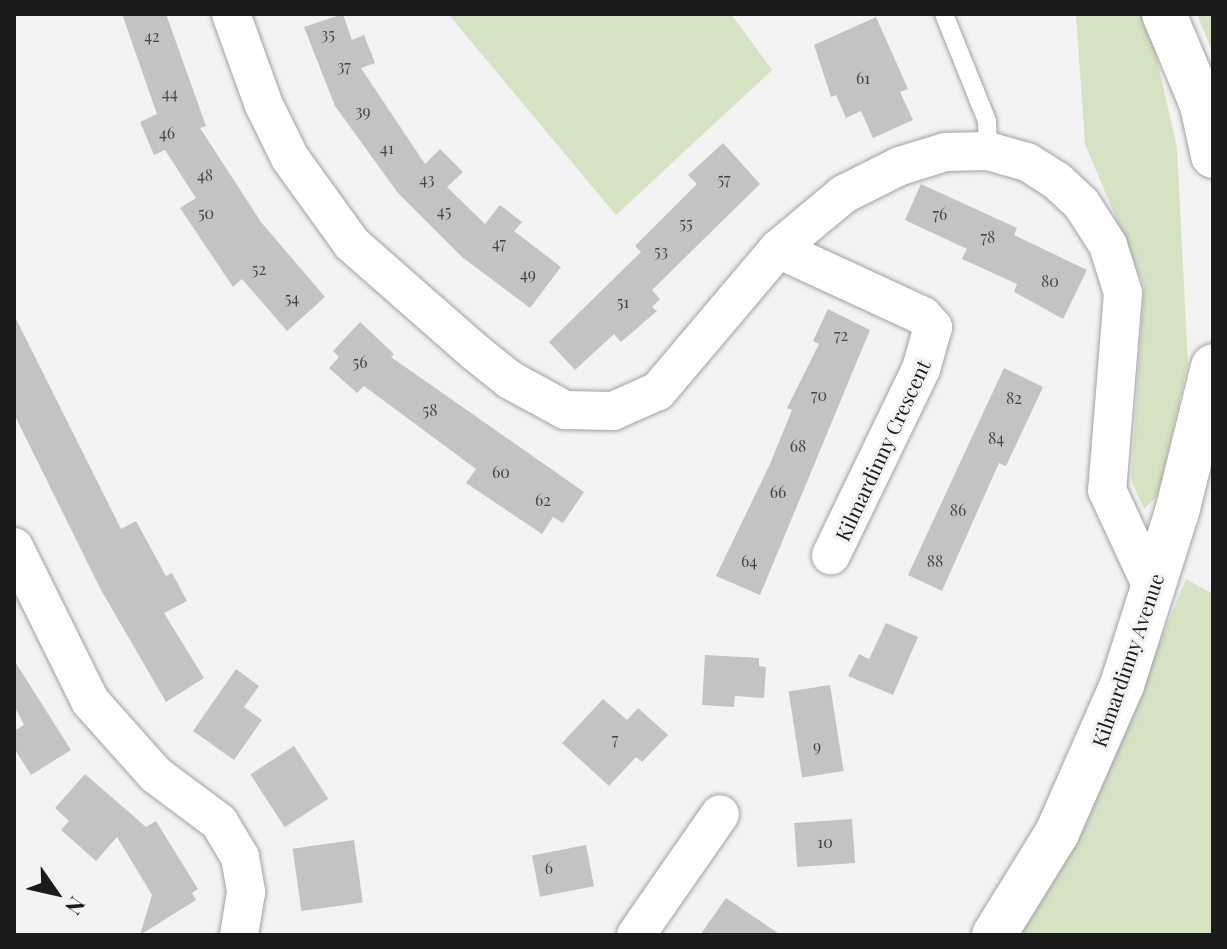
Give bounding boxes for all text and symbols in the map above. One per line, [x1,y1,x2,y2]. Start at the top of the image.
house number: 35 [321,24,335,44]
house number: 42 [144,26,160,46]
house number: 37 [337,56,351,76]
house number: 61 [856,68,870,88]
house number: 44 [162,83,178,103]
house number: 39 [355,101,371,121]
house number: 46 [159,123,175,143]
house number: 41 [380,138,394,158]
house number: 48 [197,165,213,185]
house number: 43 [420,169,434,189]
house number: 57 [717,169,731,189]
house number: 45 [437,201,451,221]
house number: 50 [198,203,214,223]
house number: 76 [933,204,947,224]
house number: 55 [679,213,693,233]
house number: 78 [981,227,995,247]
house number: 47 [492,233,506,253]
house number: 53 [654,241,668,261]
house number: 52 [252,259,266,279]
house number: 49 [520,264,536,284]
house number: 80 [1041,271,1059,291]
house number: 54 [285,288,299,308]
house number: 51 [617,292,629,312]
house number: 72 [834,325,848,345]
house number: 56 [353,352,367,372]
street label: Kilmardinny Crescent [829,356,935,544]
house number: 70 [811,385,827,405]
house number: 82 [1006,388,1022,408]
house number: 58 [423,400,437,420]
house number: 84 [988,428,1004,448]
house number: 68 [790,436,806,456]
house number: 60 [492,462,510,482]
house number: 66 [770,482,786,502]
house number: 62 [535,490,551,510]
house number: 86 [950,500,966,520]
house number: 64 [741,551,757,571]
house number: 88 [927,551,943,571]
street label: Kilmardinny Avenue [1086,570,1168,750]
house number: 7 [612,729,618,749]
house number: 9 [813,736,821,756]
house number: 10 [817,832,833,852]
north arrow [16,853,96,933]
house number: 6 [545,858,553,878]
text: N [59,891,93,921]

